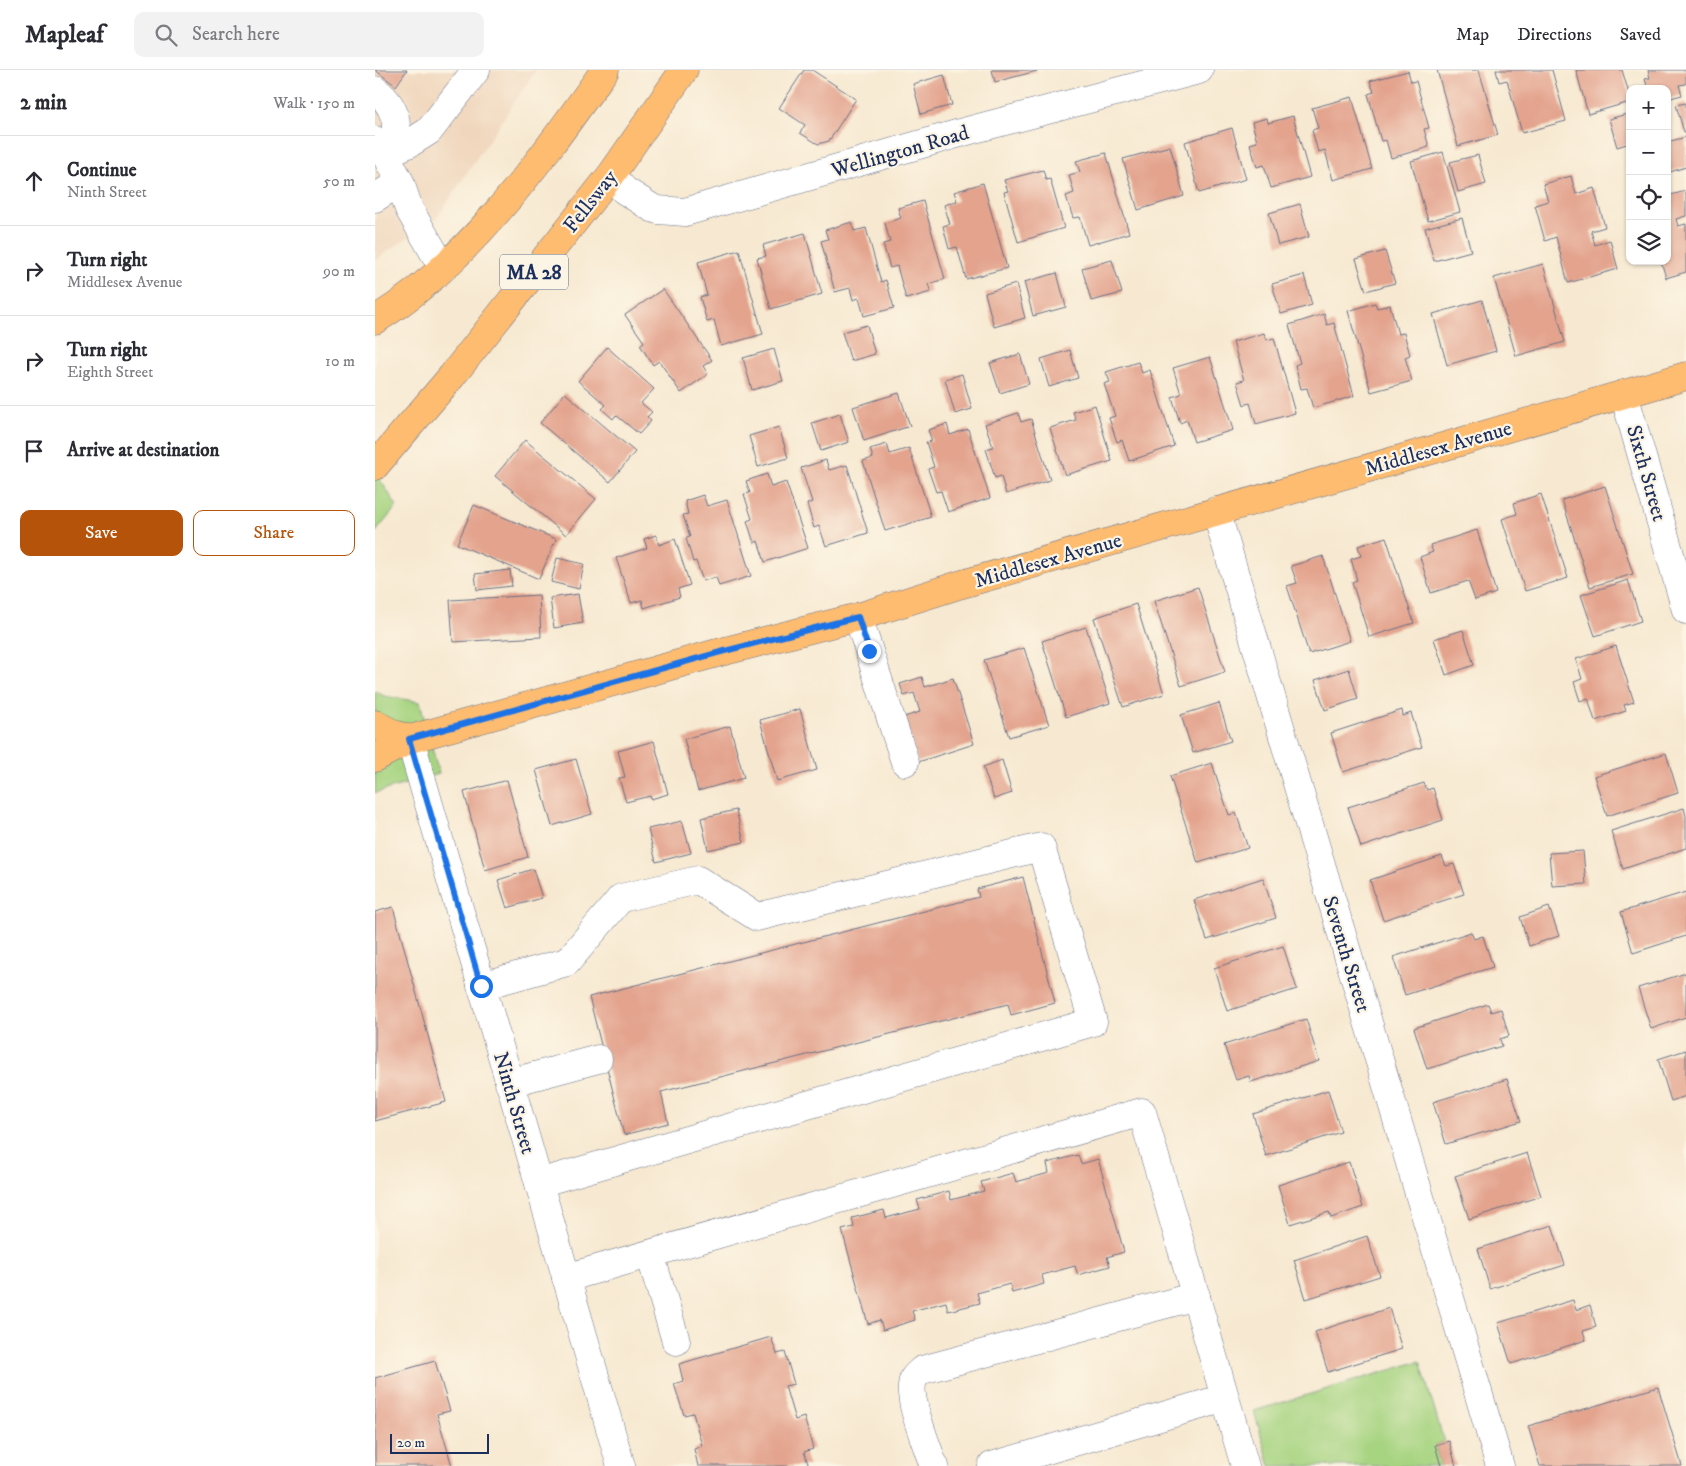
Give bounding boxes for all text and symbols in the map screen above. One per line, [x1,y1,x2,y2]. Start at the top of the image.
search box [134,12,484,57]
text: Mapleaf [25,20,104,50]
icon: search [152,21,180,49]
text: Search here [192,23,280,46]
text: Map [1456,24,1489,46]
text: Directions [1517,24,1592,46]
text: Saved [1620,24,1661,46]
map controls [1626,85,1671,265]
button: + [1626,85,1671,130]
text: 2 min [20,90,67,116]
text: Walk · 150 m [273,93,355,113]
street label: Wellington Road [827,120,973,184]
button: − [1626,130,1671,175]
text: Continue [67,159,137,182]
street label: Fellsway [558,164,624,238]
icon: ahead [20,167,48,195]
text: 50 m [323,171,355,191]
button: locate [1626,175,1671,220]
text: Ninth Street [67,182,147,202]
button: layers [1626,220,1671,265]
text: Turn right [67,249,147,272]
road number: MA 28 [500,254,568,290]
icon: right [20,257,48,285]
text: 90 m [323,261,355,281]
text: Middlesex Avenue [67,272,182,292]
text: Turn right [67,339,147,362]
icon: right [20,347,48,375]
text: 10 m [325,351,355,371]
text: Eighth Street [67,362,153,382]
street label: Middlesex Avenue [1362,415,1515,482]
street label: Sixth Street [1620,422,1672,525]
icon: arrive [20,437,48,465]
text: Arrive at destination [67,439,219,462]
button: Save [20,510,183,556]
button: Share [193,510,355,556]
street label: Middlesex Avenue [972,527,1125,594]
route end [858,640,881,663]
street label: Seventh Street [1316,893,1376,1016]
route start [470,975,493,998]
street label: Ninth Street [487,1049,541,1158]
scale bar [390,1431,489,1454]
text: 20 m [397,1434,425,1452]

